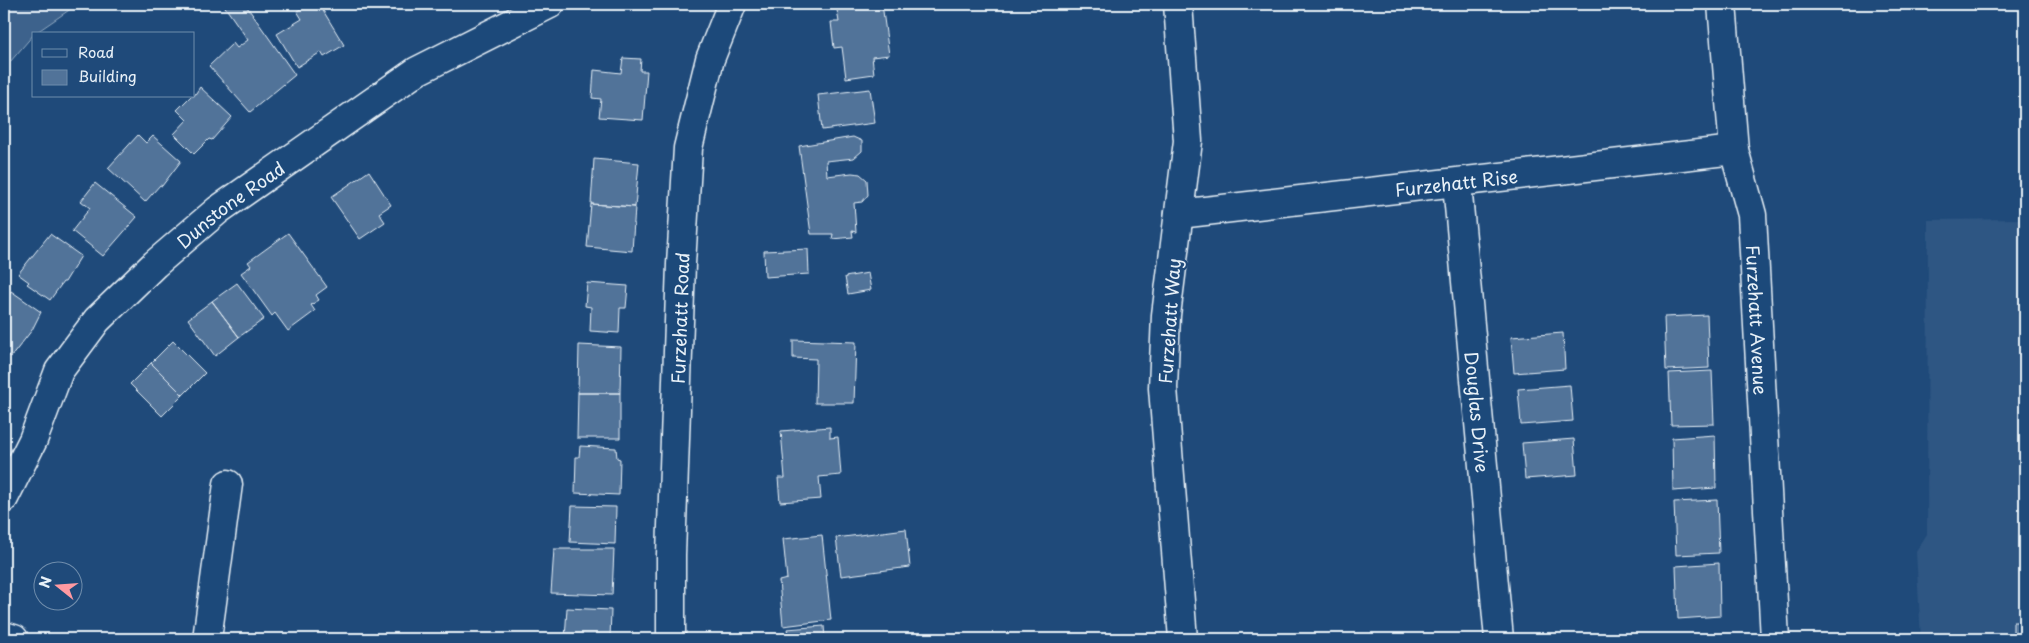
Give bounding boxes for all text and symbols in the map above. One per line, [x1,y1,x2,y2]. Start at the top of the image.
legend [32,32,195,98]
text: Road [78,40,114,63]
text: Building [78,64,137,87]
street label: Dunstone Road [170,154,290,254]
street label: Furzehatt Rise [1393,162,1519,203]
street label: Furzehatt Avenue [1740,244,1775,396]
street label: Furzehatt Road [663,252,695,384]
street label: Furzehatt Way [1151,257,1187,385]
street label: Douglas Drive [1459,350,1497,474]
north arrow [32,560,82,610]
text: N [33,574,57,590]

